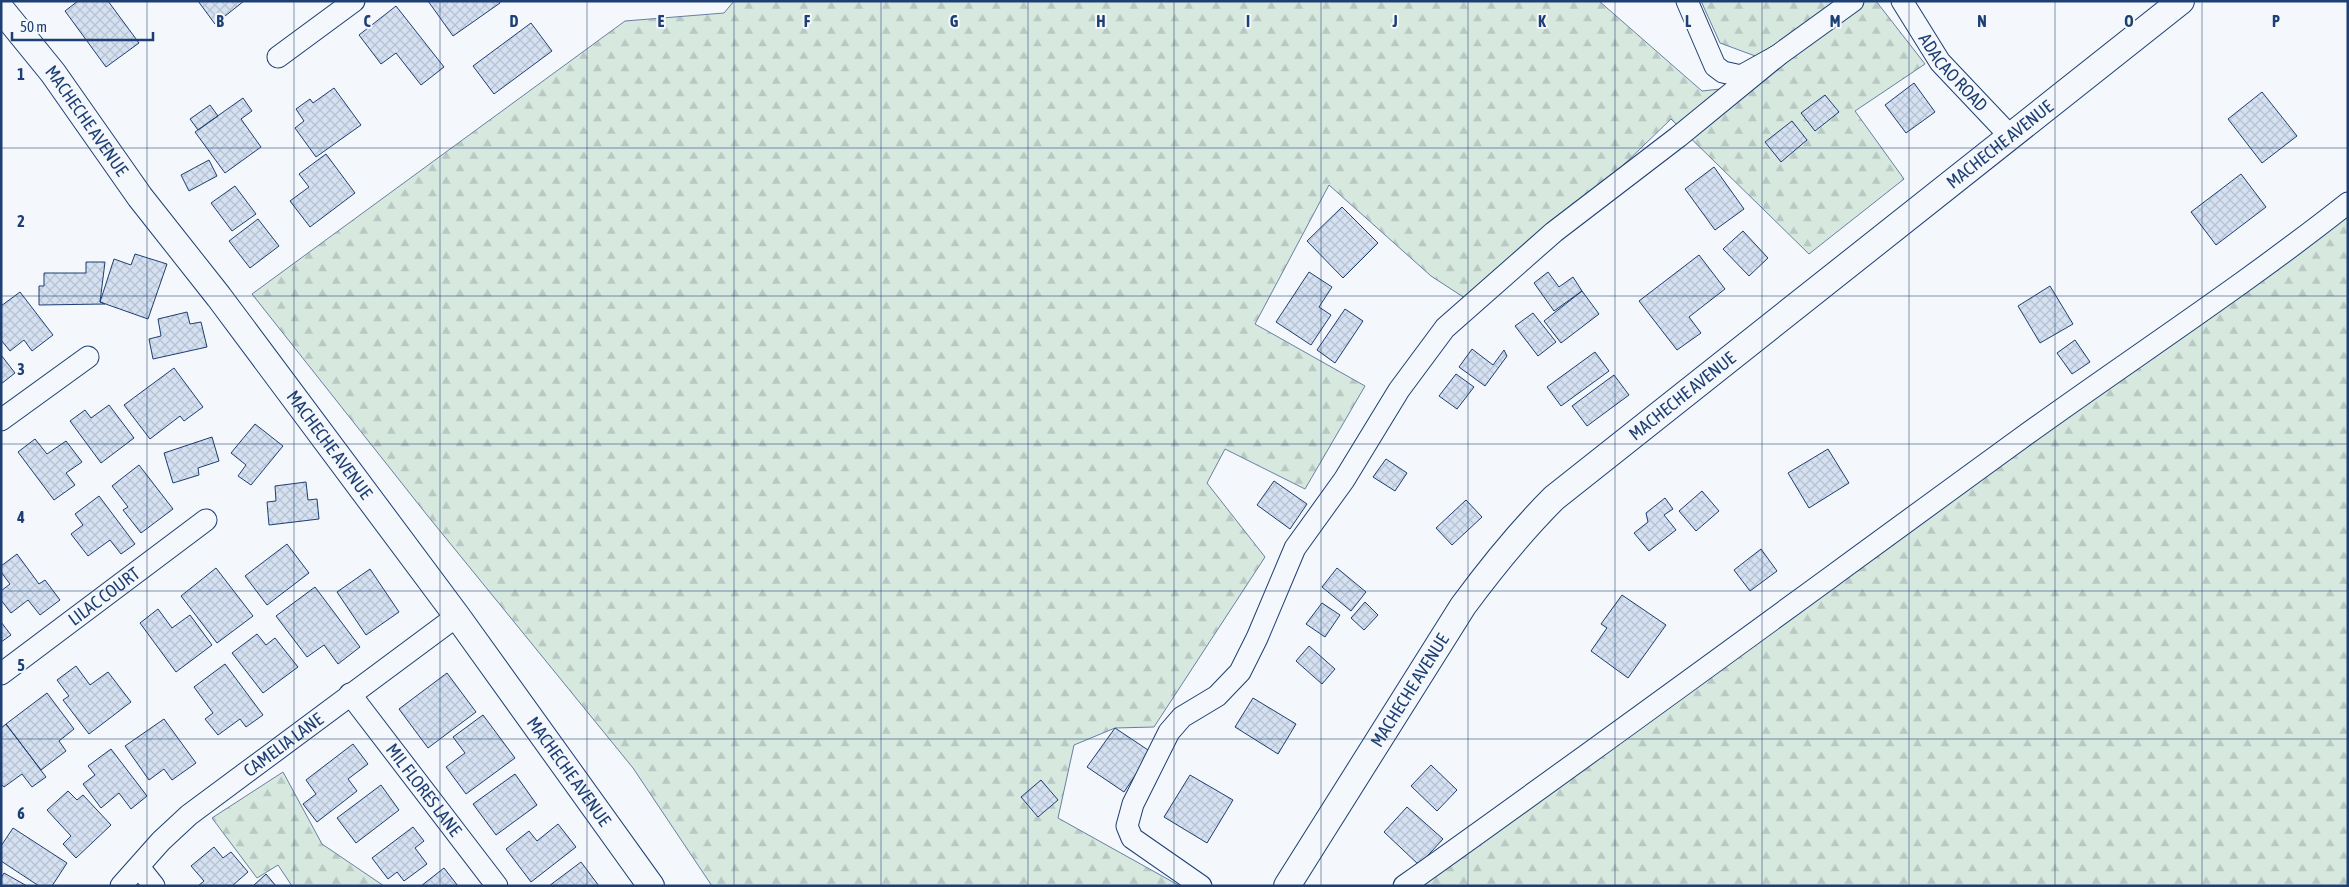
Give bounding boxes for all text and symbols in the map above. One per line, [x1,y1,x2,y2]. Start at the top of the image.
scale bar [12,10,154,42]
text: B [216,12,224,30]
text: C [363,12,371,30]
text: D [510,12,519,30]
text: E [658,12,665,30]
text: F [804,12,811,30]
text: G [950,12,959,30]
text: H [1096,12,1106,30]
text: I [1246,12,1250,30]
text: J [1391,12,1398,30]
text: K [1538,12,1546,30]
text: L [1685,12,1692,30]
text: M [1830,12,1840,30]
text: N [1977,12,1987,30]
text: O [2124,12,2134,30]
text: P [2272,12,2280,30]
text: 50 m [20,18,47,35]
street label: ADACAO ROAD [1915,29,1992,115]
street label: MACHECHE AVENUE [41,61,133,180]
text: 1 [17,65,25,83]
street label: MACHECHE AVENUE [1942,95,2057,193]
text: 2 [17,212,25,230]
street label: MACHECHE AVENUE [1625,347,1740,444]
text: 3 [17,360,25,378]
street label: MACHECHE AVENUE [283,386,377,503]
text: 4 [16,508,25,526]
street label: LILAC COURT [64,563,144,630]
street label: MACHECHE AVENUE [1366,629,1453,751]
text: 5 [17,656,25,674]
street label: CAMELIA LANE [239,708,327,781]
street label: MACHECHE AVENUE [523,713,616,830]
street label: MIL FLORES LANE [382,739,466,841]
text: 6 [17,804,25,822]

